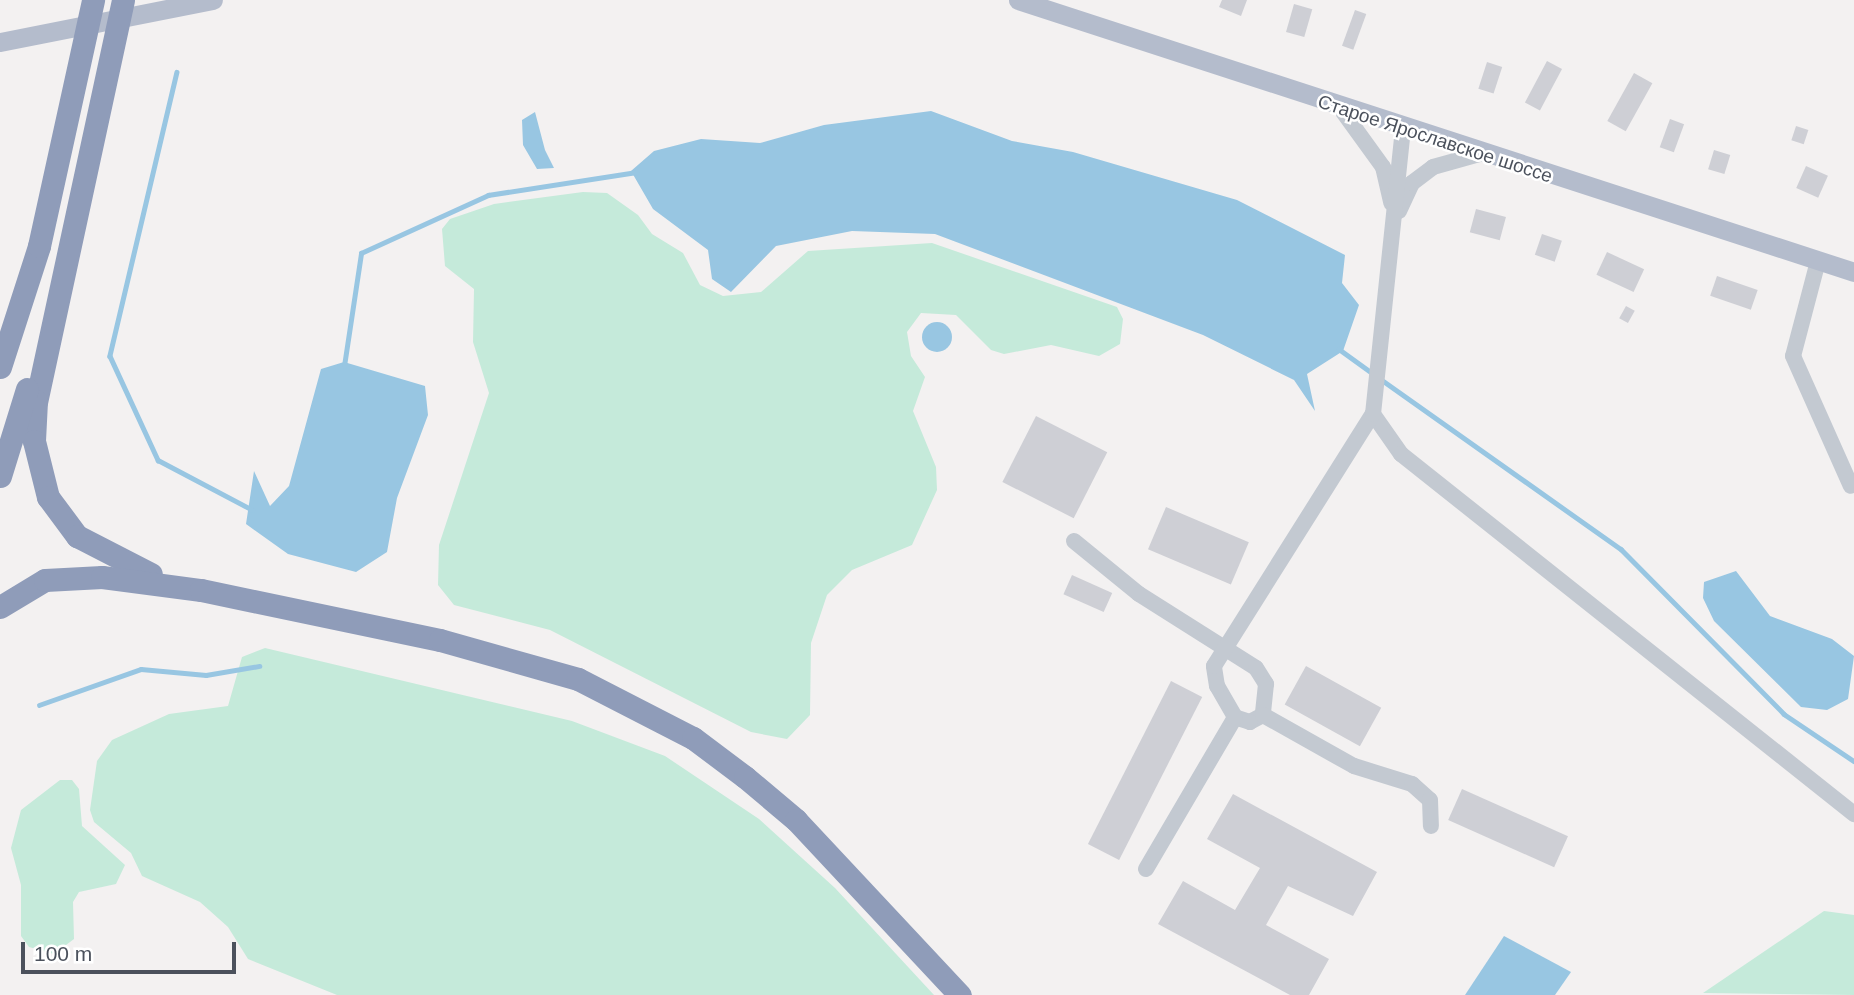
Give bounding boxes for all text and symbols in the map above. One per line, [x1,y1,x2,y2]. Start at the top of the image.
street label: Старое Ярославское шоссе [1315,90,1555,188]
scale bar [24,928,240,972]
text: 100 m [34,942,92,965]

